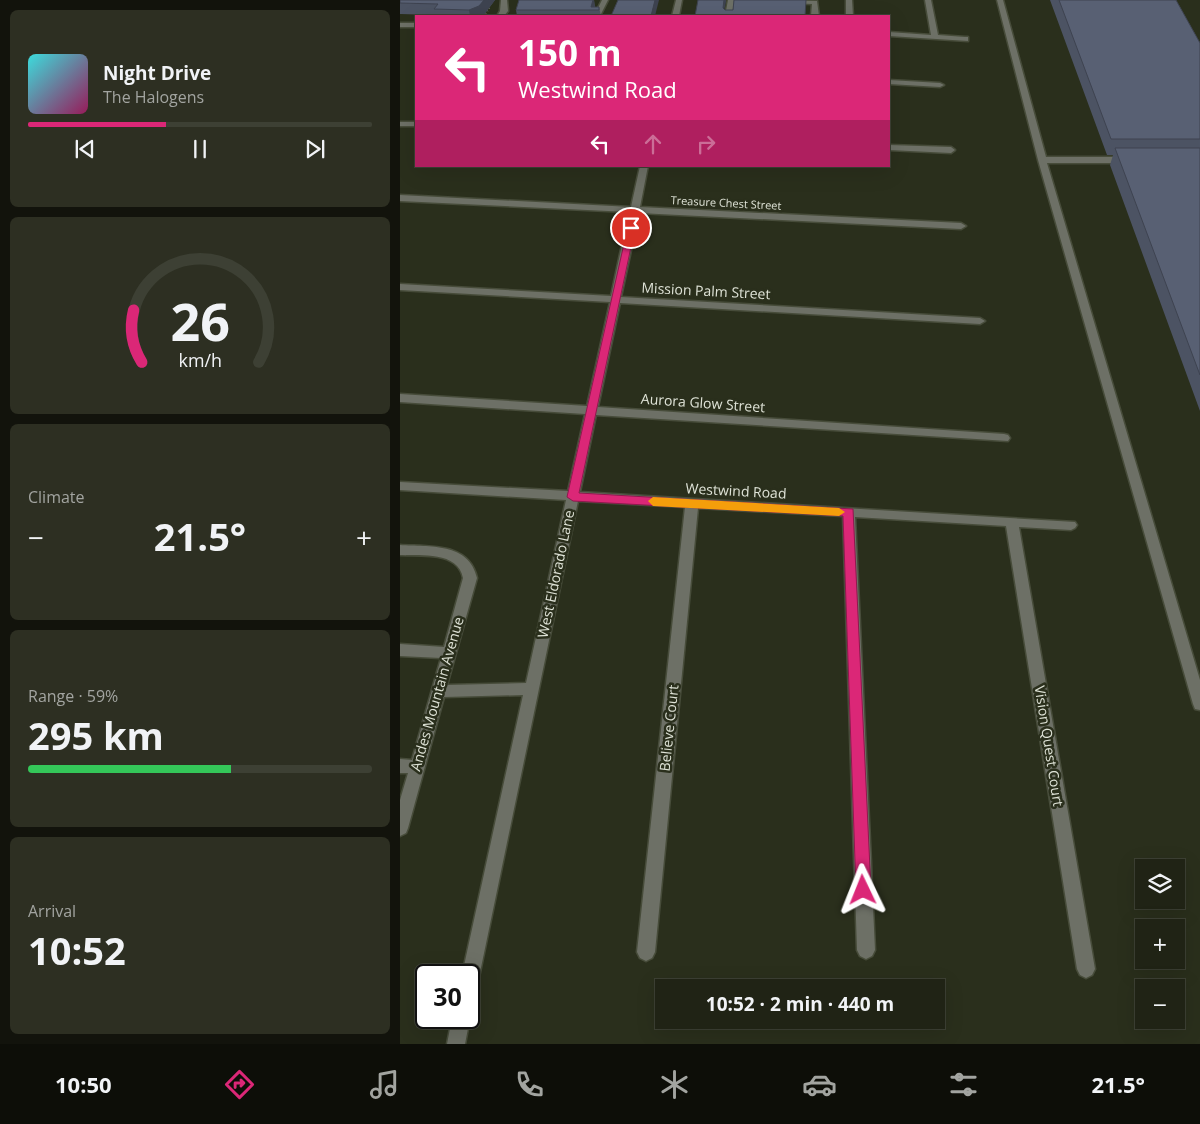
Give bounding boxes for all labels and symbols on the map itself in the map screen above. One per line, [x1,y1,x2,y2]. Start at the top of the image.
street label: Treasure Chest Street [670,192,782,213]
pin [610,207,652,249]
street label: Mission Palm Street [641,278,771,303]
street label: Aurora Glow Street [640,389,766,416]
street label: Westwind Road [685,478,787,503]
street label: West Eldorado Lane [533,508,578,639]
street label: Andes Mountain Avenue [405,614,468,773]
street label: Believe Court [655,684,682,772]
street label: Vision Quest Court [1031,684,1068,808]
position arrow [836,863,888,915]
speed limit sign: 30 [415,964,480,1029]

